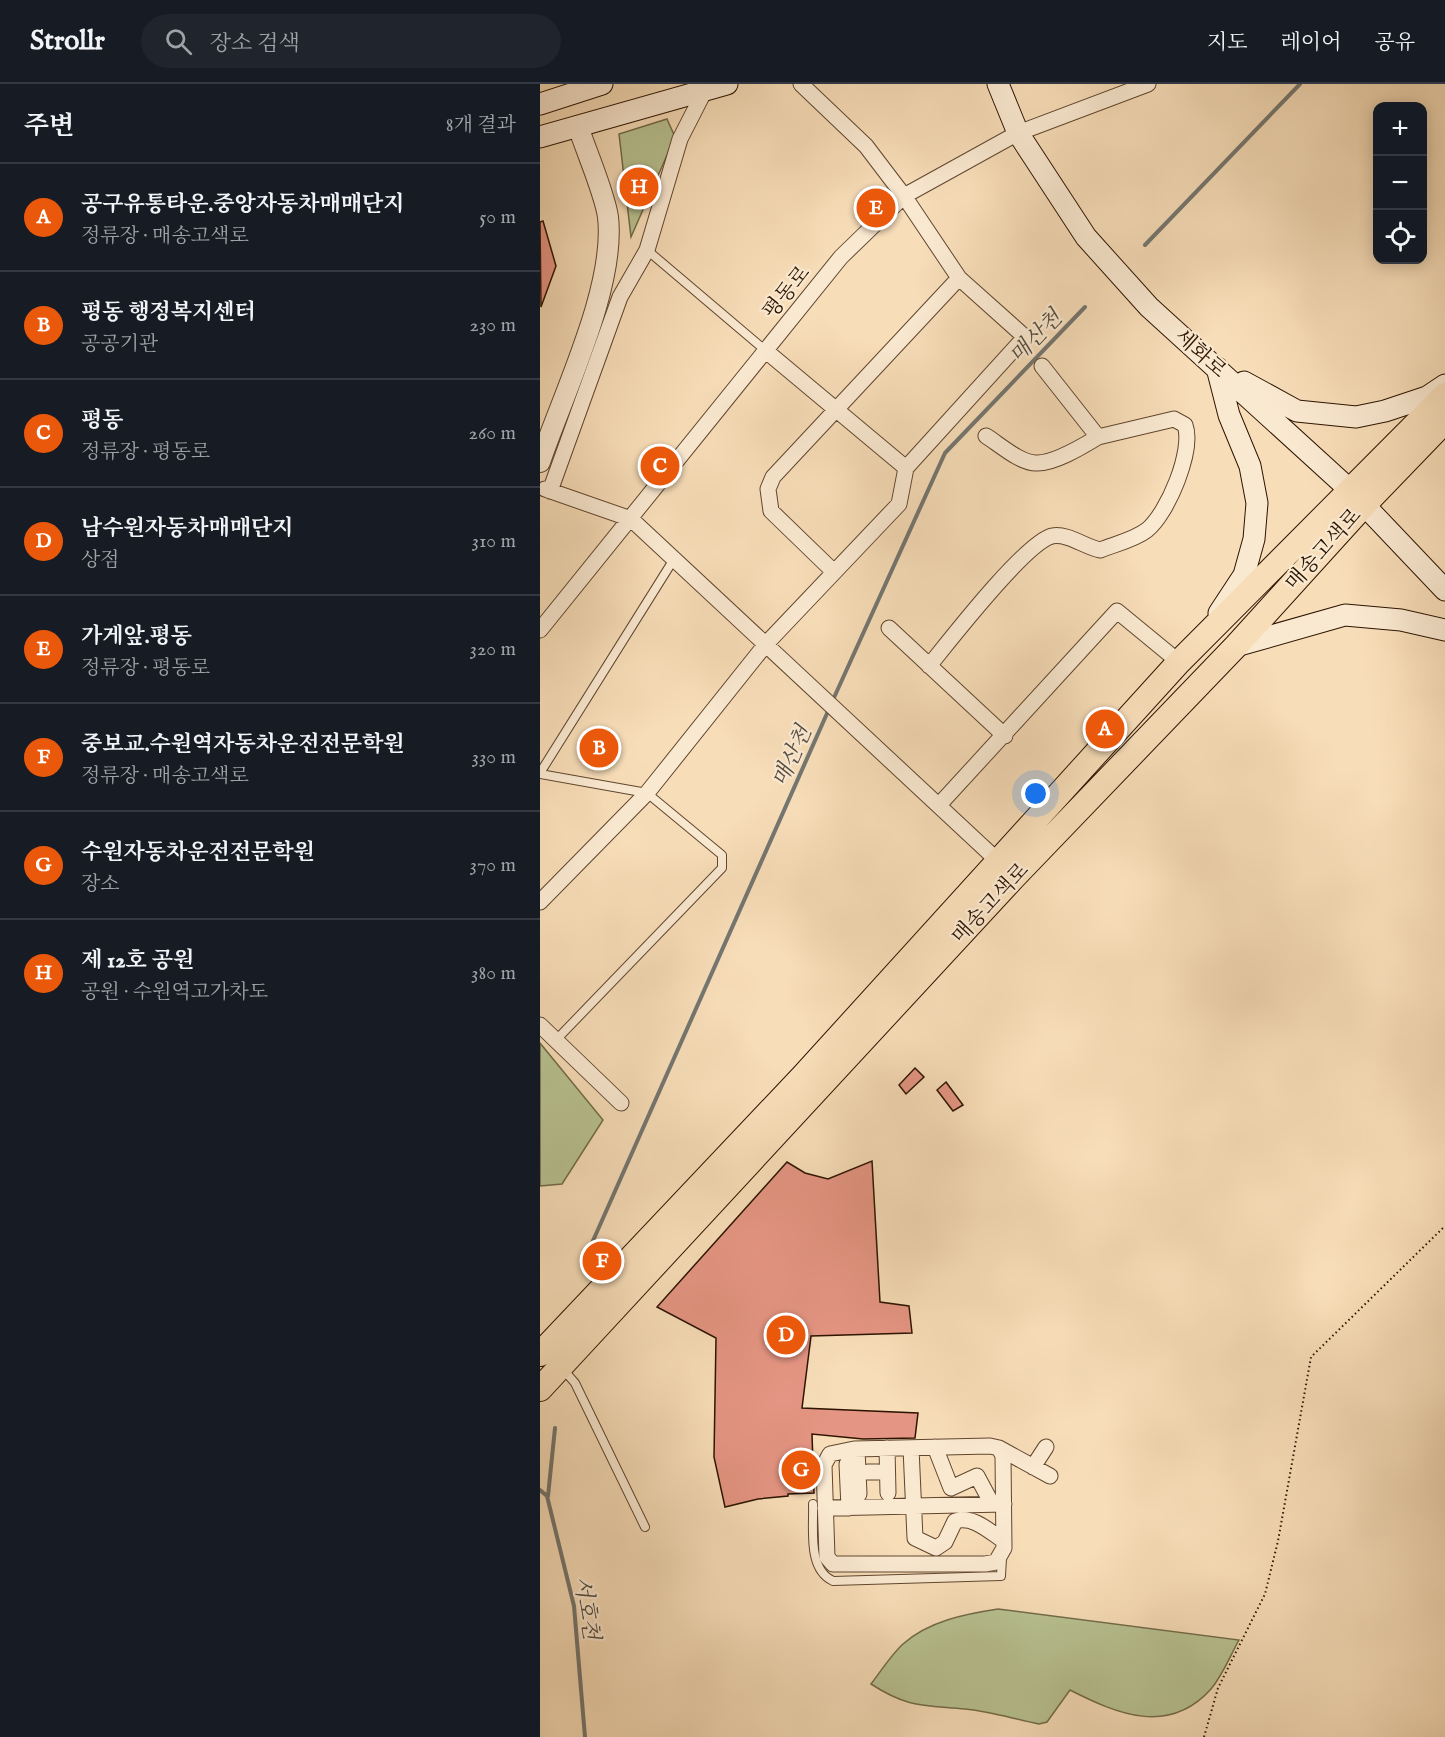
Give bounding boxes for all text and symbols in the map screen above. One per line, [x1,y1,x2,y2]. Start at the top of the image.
search box [141,14,561,68]
text: Strollr [30,24,105,59]
icon: search [162,25,195,58]
text: 장소 검색 [210,30,300,58]
text: 지도 [1207,30,1248,57]
text: 레이어 [1281,30,1341,57]
text: 공유 [1374,30,1415,57]
map controls [1373,102,1427,264]
button: + [1373,102,1427,156]
text: 주변 [24,110,74,143]
text: 8개 결과 [446,113,516,138]
button: − [1373,156,1427,210]
pin: H [620,164,658,210]
pin: E [856,186,896,230]
text: 공구유통타운.중앙자동차매매단지 [81,191,405,219]
text: A [37,205,50,230]
text: 50 m [479,205,516,230]
button: locate [1373,210,1427,264]
text: 정류장 · 매송고색로 [81,224,249,249]
street label: 평동로 [758,261,817,325]
text: 평동 행정복지센터 [81,299,256,327]
water label: 매산천 [1004,303,1070,370]
text: B [37,313,50,338]
text: 230 m [470,313,516,338]
street label: 세화로 [1168,324,1232,385]
text: 공공기관 [81,332,158,357]
text: 평동 [81,407,124,435]
text: C [36,421,51,446]
text: 260 m [469,421,516,446]
text: 정류장 · 평동로 [81,440,210,465]
pin: C [640,444,680,488]
street label: 매송고색로 [1280,503,1368,597]
text: 남수원자동차매매단지 [81,515,294,543]
text: D [35,529,52,554]
text: 310 m [472,529,516,554]
text: 상점 [81,548,120,573]
text: 가게앞.평동 [81,623,192,651]
text: E [37,637,50,662]
text: 320 m [470,637,516,662]
text: 정류장 · 평동로 [81,656,210,681]
pin: A [1086,706,1124,752]
water label: 매산천 [767,720,819,792]
pin: B [580,726,618,770]
text: 중보교.수원역자동차운전전문학원 [81,731,405,759]
text: F [37,745,50,770]
text: 330 m [471,745,516,770]
text: 정류장 · 매송고색로 [81,764,249,789]
your location [1021,779,1050,808]
text: 수원자동차운전전문학원 [81,839,315,867]
text: G [36,853,51,878]
text: 370 m [470,853,516,878]
street label: 매송고색로 [947,858,1036,950]
text: 장소 [81,872,120,897]
text: 제 12호 공원 [81,947,194,975]
text: H [35,961,52,986]
text: 380 m [471,961,516,986]
text: 공원 · 수원역고가차도 [81,980,268,1005]
pin: F [582,1238,622,1284]
pin: D [766,1312,806,1358]
pin: G [782,1448,820,1492]
water label: 서호천 [567,1575,605,1644]

